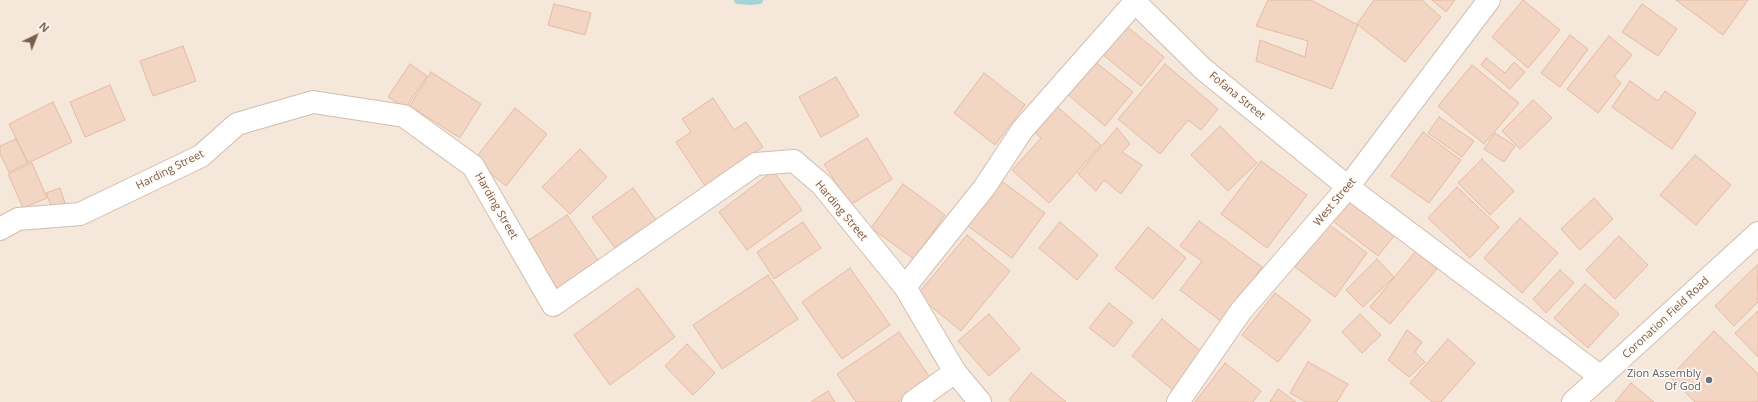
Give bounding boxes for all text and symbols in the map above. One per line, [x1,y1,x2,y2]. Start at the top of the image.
north arrow [16,16,56,56]
text: N [36,18,53,35]
street label: Fofana Street [1206,69,1268,123]
street label: Harding Street [134,147,206,193]
street label: Harding Street [472,170,520,242]
street label: West Street [1311,175,1359,229]
street label: Harding Street [812,178,870,244]
street label: Coronation Field Road [1620,274,1712,362]
place label: Zion Assembly Of God [1627,367,1701,393]
marker: Zion Assembly Of God [1704,375,1714,385]

